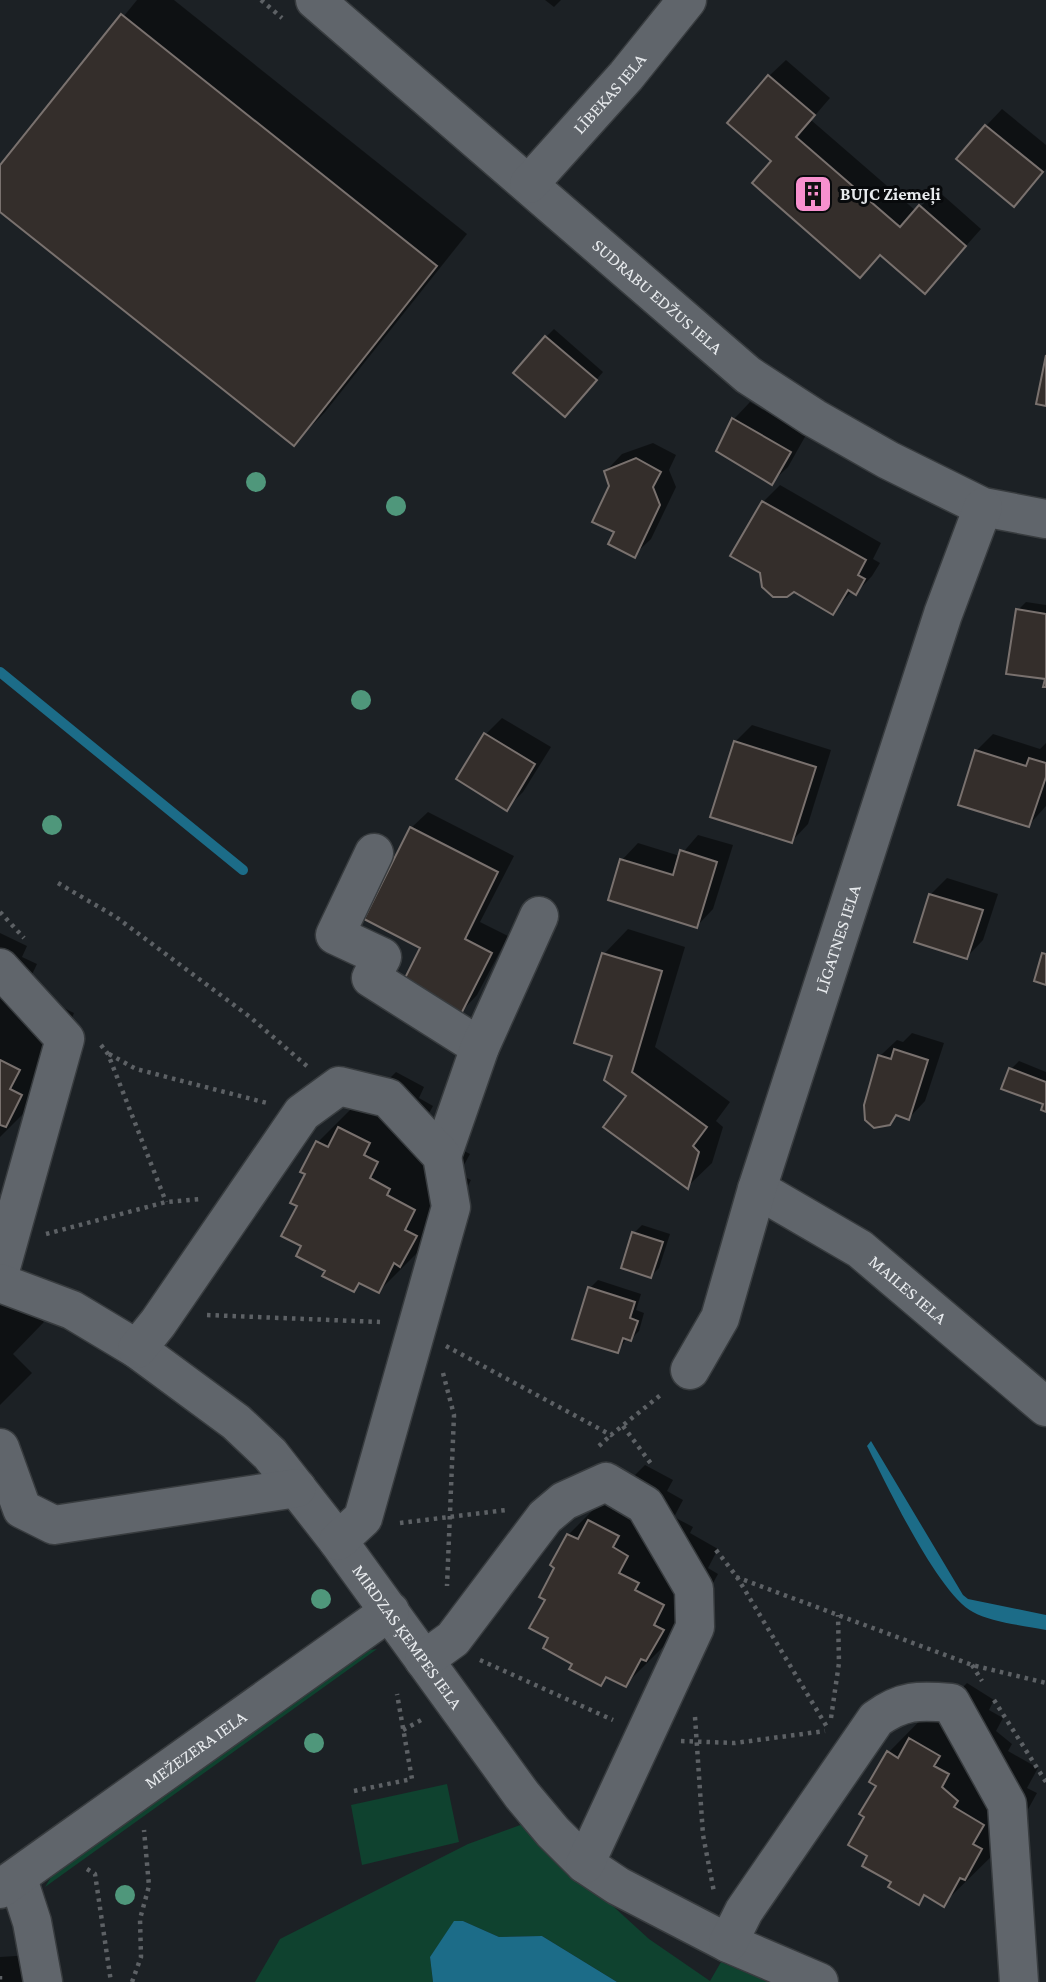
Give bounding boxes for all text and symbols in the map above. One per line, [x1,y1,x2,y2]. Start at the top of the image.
street label: LĪBEKAS IELA [569,49,651,138]
building icon: BUJC Ziemeļi [792,173,834,215]
place label: BUJC Ziemeļi [840,184,941,205]
street label: SUDRABU EDŽUS IELA [588,235,727,359]
street label: LĪGATNES IELA [811,881,865,996]
street label: MAILES IELA [865,1251,951,1329]
street label: MIRDZAS ĶEMPES IELA [348,1561,467,1714]
street label: MEŽEZERA IELA [141,1706,251,1793]

